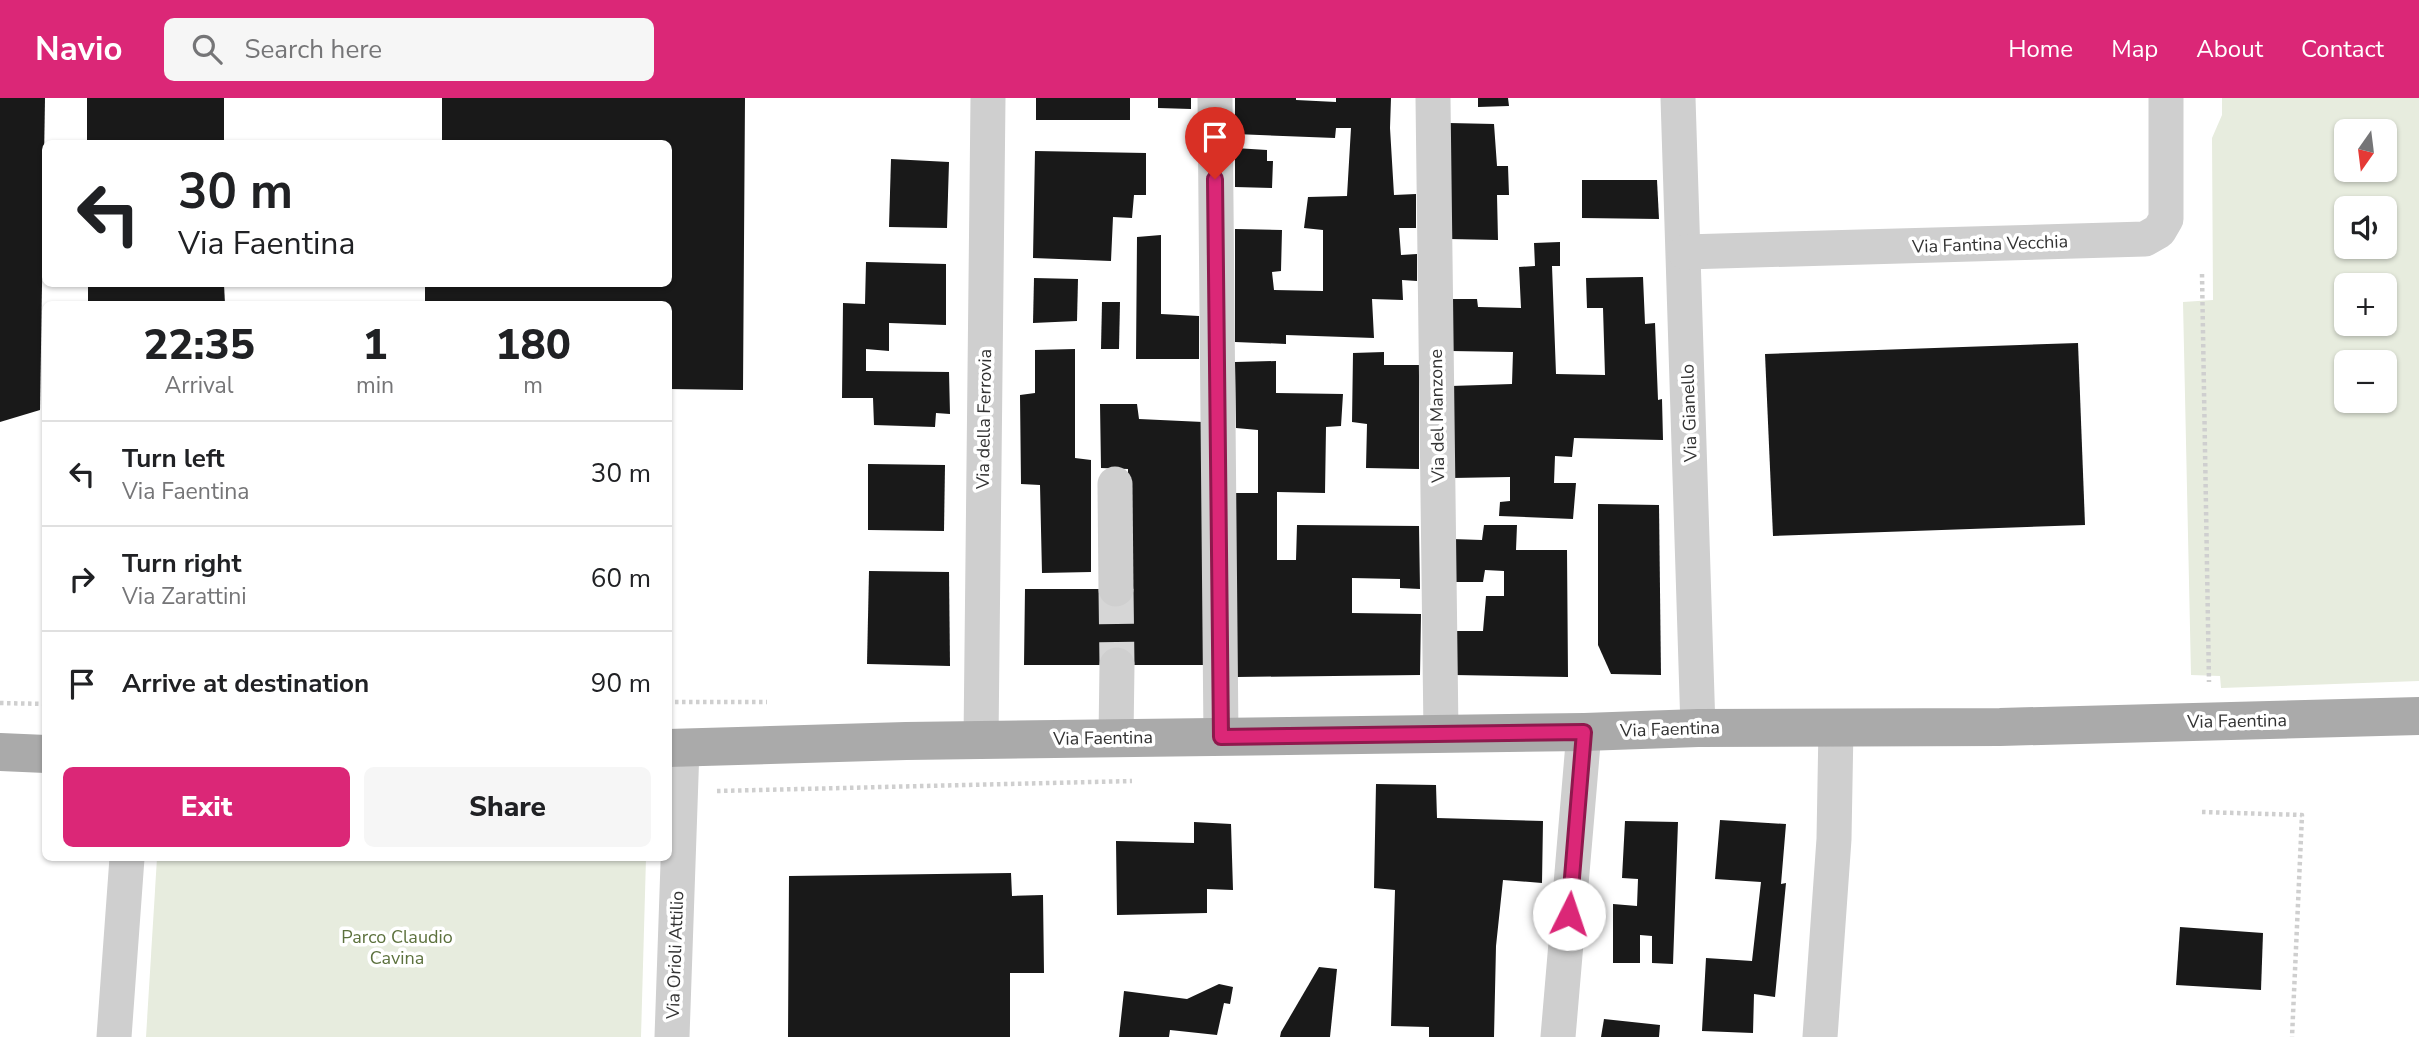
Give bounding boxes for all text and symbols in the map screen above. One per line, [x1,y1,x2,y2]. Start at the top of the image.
search box [164,18,654,81]
text: Navio [35,27,122,72]
icon: search [188,30,226,68]
text: Search here [244,32,382,67]
text: Home [2008,33,2073,65]
text: Map [2111,33,2158,65]
text: About [2196,33,2263,65]
text: Contact [2301,33,2384,65]
pin [1185,107,1245,179]
icon: arrive [1196,118,1234,156]
north arrow [2334,119,2398,182]
map controls [2334,119,2397,413]
text: 30 m [178,158,293,225]
icon: left [63,168,154,259]
button: sound [2334,196,2397,259]
text: Via Faentina [178,222,355,265]
street label: Via Fantina Vecchia [1911,229,2068,259]
button: + [2334,273,2397,336]
text: 22:35 [143,317,255,374]
text: 1 [362,317,388,374]
text: 180 [495,317,571,374]
street label: Via della Ferrovia [971,349,997,490]
street label: Via del Manzone [1424,349,1450,484]
button: − [2334,350,2397,413]
street label: Via Gianello [1675,364,1703,463]
text: Arrival [164,370,234,401]
text: min [356,370,394,401]
text: m [523,370,543,401]
text: Turn left [122,441,225,476]
icon: left [63,455,101,493]
text: 30 m [591,456,651,491]
text: Via Faentina [122,476,250,507]
text: Turn right [122,546,241,581]
icon: right [63,560,101,598]
text: 60 m [591,561,651,596]
text: Via Zarattini [122,581,247,612]
icon: arrive [63,665,101,703]
text: Arrive at destination [122,666,369,701]
text: 90 m [591,666,651,701]
street label: Via Faentina [2186,708,2287,734]
street label: Via Faentina [1619,715,1720,743]
street label: Via Faentina [1052,725,1153,751]
button: Exit [63,767,350,847]
button: Share [364,767,651,847]
position arrow [1532,877,1606,951]
street label: Via Orioli Attilio [661,890,689,1021]
park label: Parco Claudio Cavina [341,925,453,970]

